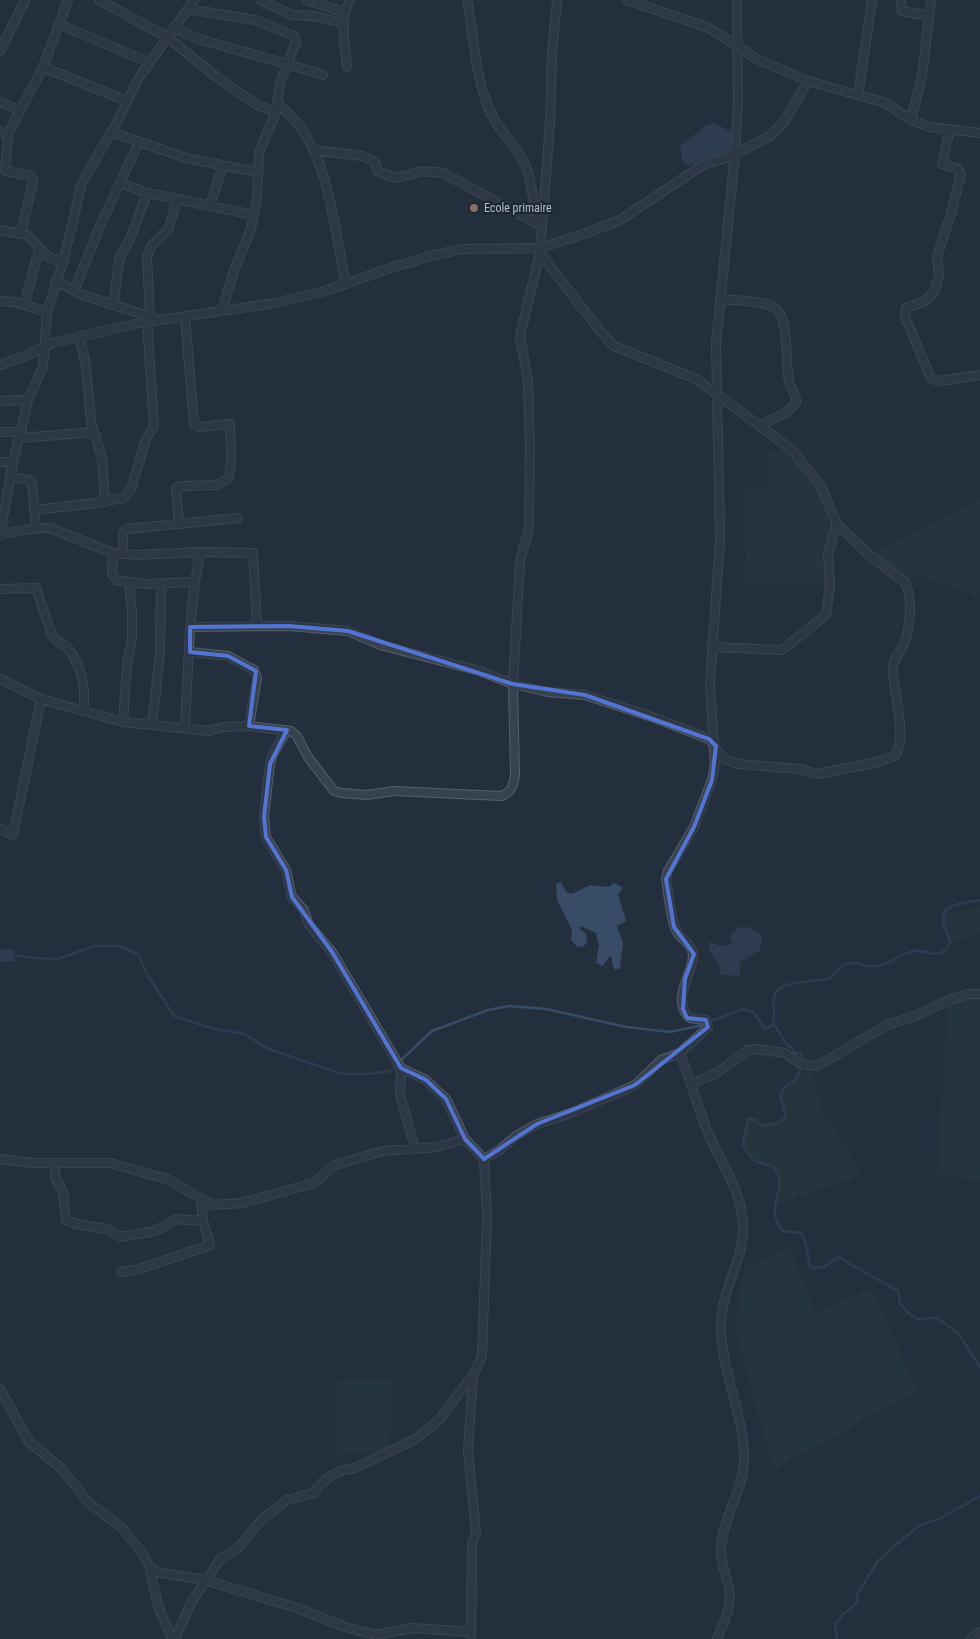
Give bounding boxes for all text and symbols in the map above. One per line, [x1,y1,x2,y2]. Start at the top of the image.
place label: Ecole primaire [484,201,552,215]
marker: Ecole primaire [468,202,480,214]

